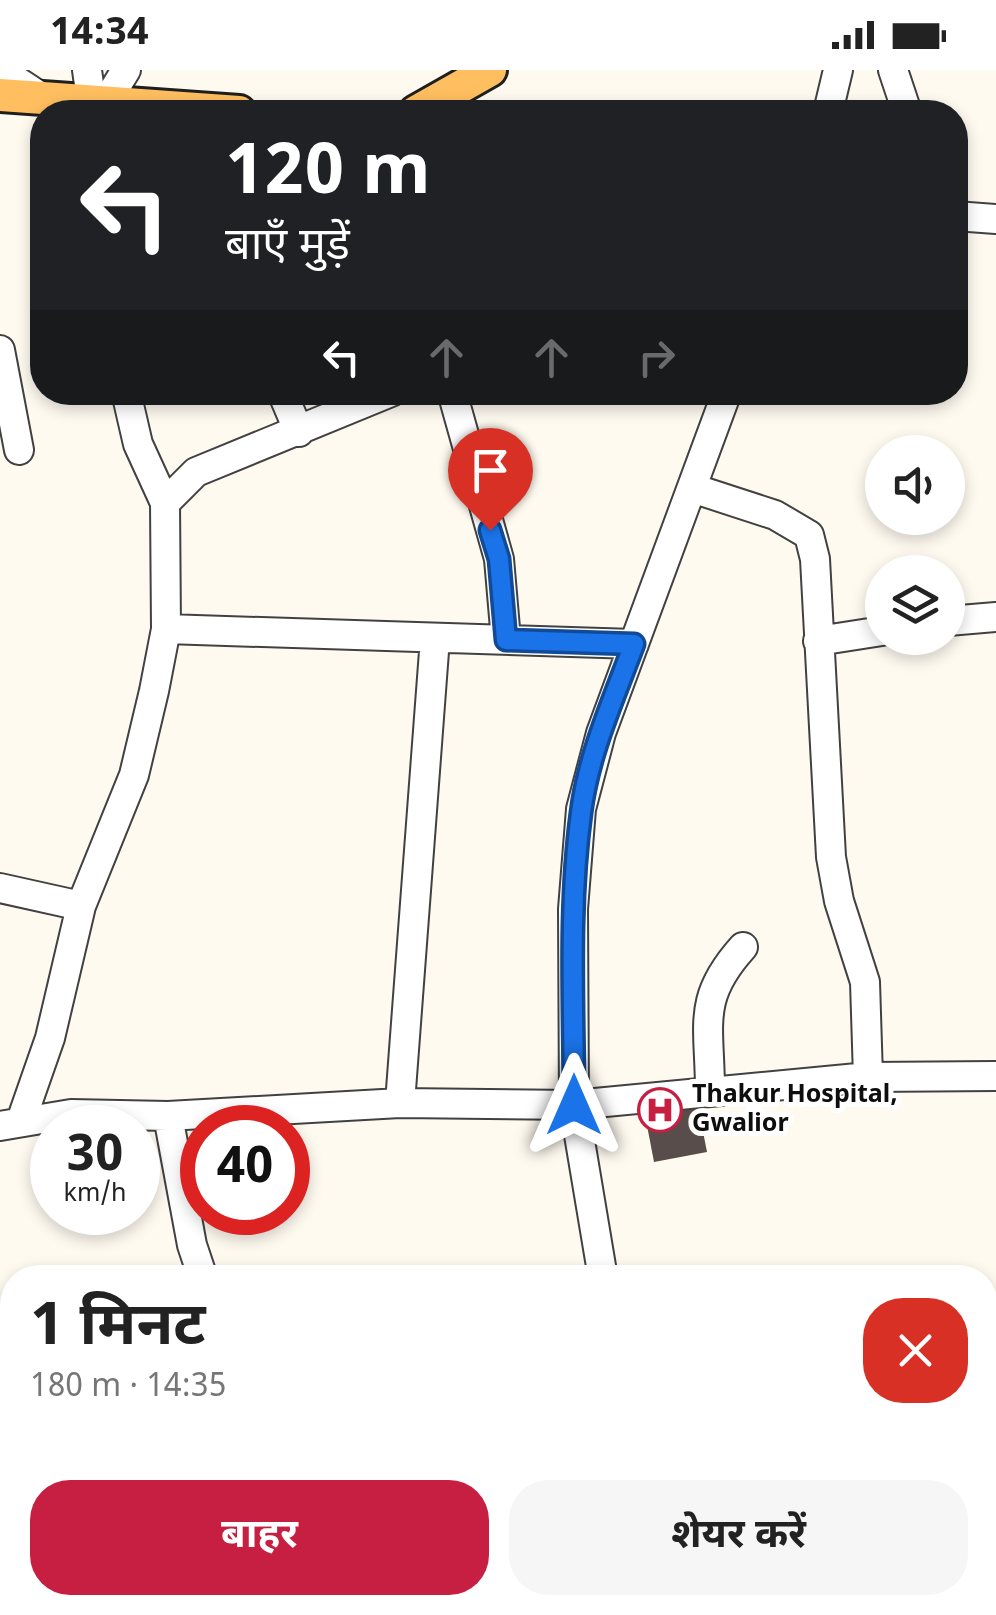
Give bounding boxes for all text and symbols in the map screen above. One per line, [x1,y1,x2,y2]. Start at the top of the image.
text: 14:34 [50,10,149,60]
text: 120 m [225,130,431,222]
icon: left [60,140,190,270]
text: बाएँ मुड़ें [225,219,350,277]
icon: left [314,330,369,385]
icon: ahead [419,330,474,385]
icon: ahead [524,330,579,385]
icon: right [629,330,684,385]
pin [448,428,533,531]
map controls [865,435,965,655]
button: sound [865,435,965,535]
icon: arrive [463,443,518,498]
button: layers [865,555,965,655]
position arrow [522,1053,626,1157]
place label: Thakur Hospital, Gwalior [692,1080,897,1141]
hospital icon: Thakur Hospital, Gwalior [637,1087,683,1133]
speed limit sign: 40 [180,1105,310,1235]
text: 30 [67,1125,123,1190]
text: km/h [64,1179,126,1211]
text: 1 मिनट [30,1290,206,1368]
button: close [863,1298,968,1403]
text: 180 m · 14:35 [30,1367,226,1409]
button: बाहर [30,1480,489,1595]
button: शेयर करें [509,1480,968,1595]

